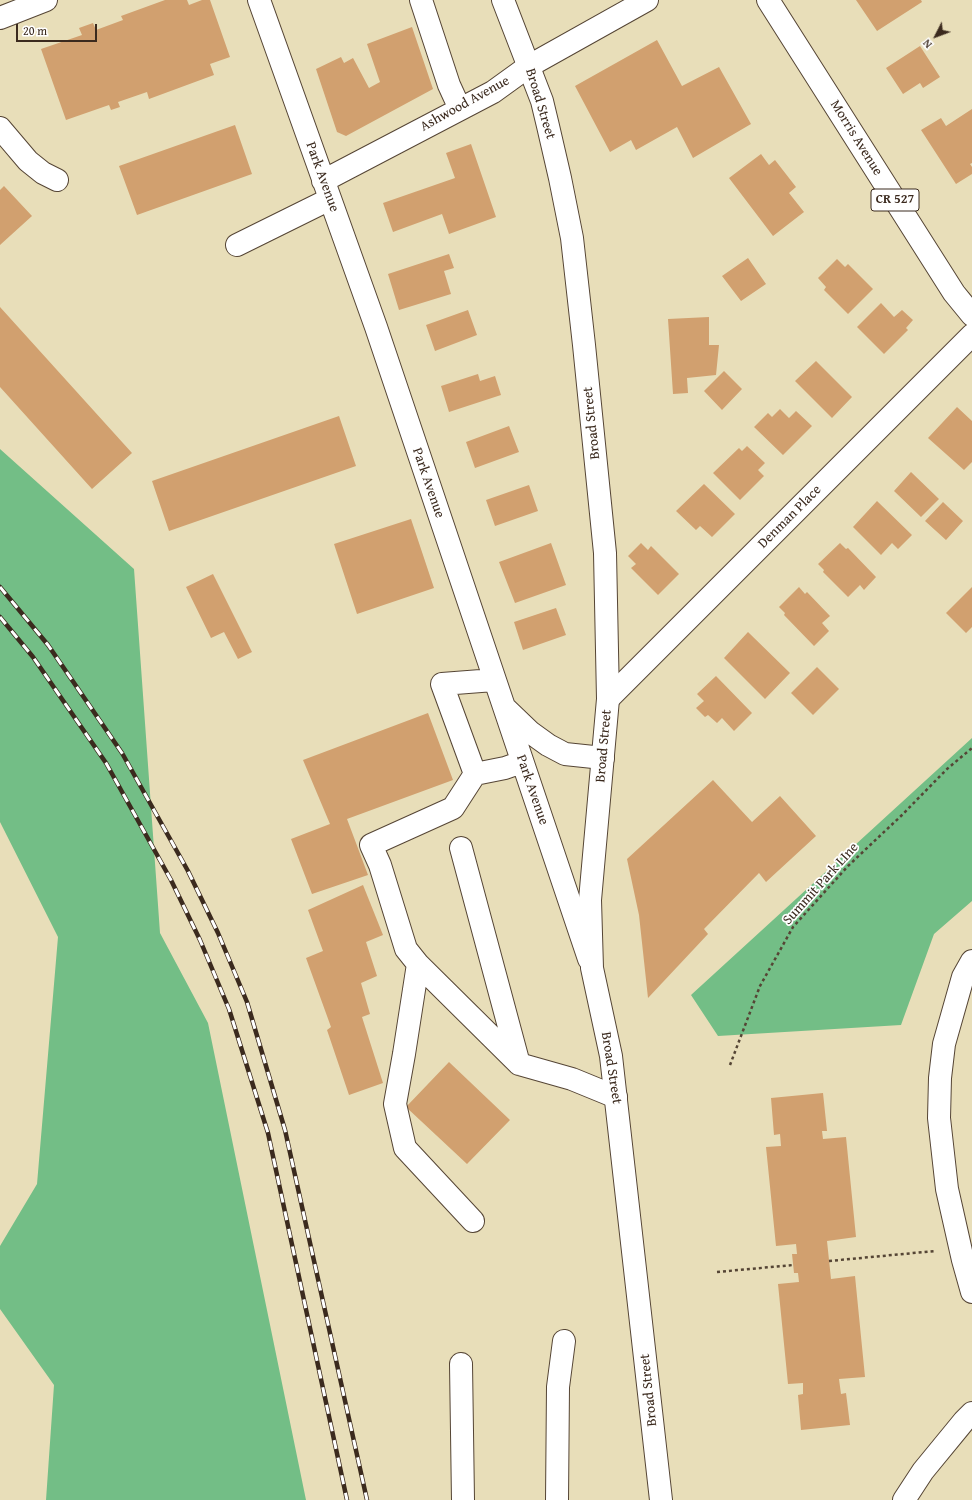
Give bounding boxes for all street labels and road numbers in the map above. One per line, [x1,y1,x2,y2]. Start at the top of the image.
street label: Broad Street [521,67,559,141]
street label: Ashwood Avenue [417,73,513,135]
street label: Morris Avenue [826,97,886,179]
street label: Park Avenue [302,140,342,214]
road number: CR 527 [871,189,919,211]
street label: Broad Street [580,386,604,460]
street label: Park Avenue [408,446,448,520]
street label: Denman Place [755,482,825,552]
street label: Broad Street [592,709,616,783]
street label: Park Avenue [512,753,552,827]
street label: Summit Park LIne [780,839,862,929]
street label: Broad Street [597,1031,625,1105]
street label: Broad Street [637,1353,661,1427]

